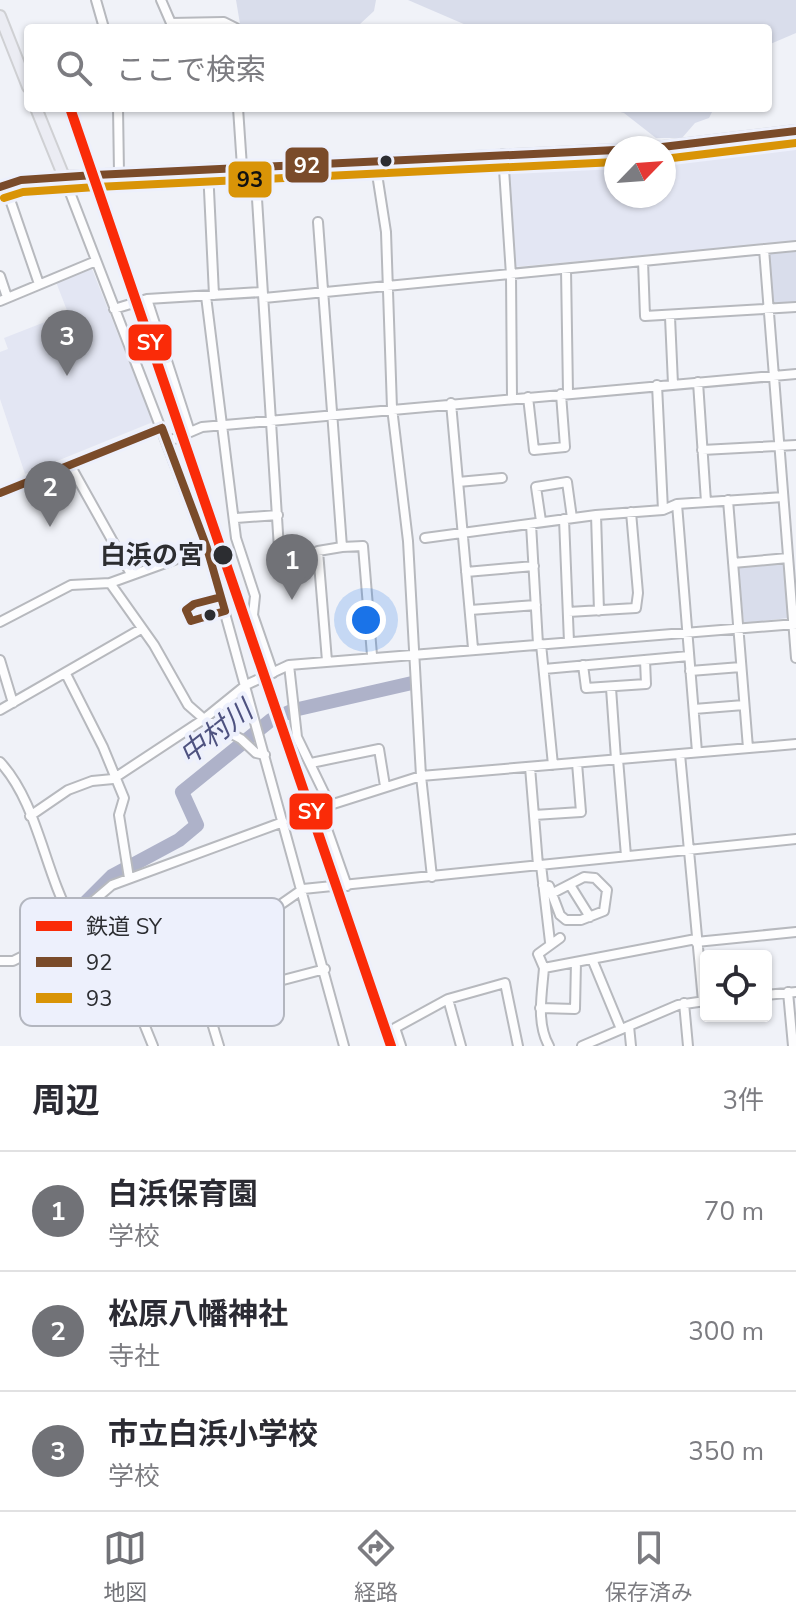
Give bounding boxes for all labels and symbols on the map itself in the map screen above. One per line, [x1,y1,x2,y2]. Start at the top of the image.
north arrow [604,136,676,208]
line badge: 92 [284,146,330,184]
text: 92 [294,151,320,181]
unlabelled marker [378,153,394,169]
line badge: 93 [227,160,273,199]
text: 93 [237,165,263,195]
pin: 3 [41,310,93,376]
line badge: SY [127,323,173,362]
text: SY [136,328,165,358]
pin: 2 [24,461,76,527]
pin: 1 [266,534,318,600]
place label: 白浜の宮 [100,538,204,573]
marker: 白浜の宮 [211,543,235,567]
your location [346,600,386,640]
unlabelled marker [202,607,218,623]
water label: 中村川 [171,690,263,774]
line badge: SY [288,792,334,831]
text: SY [297,797,326,827]
legend [20,898,284,1026]
text: 鉄道 SY [86,912,163,942]
text: 92 [86,948,112,978]
text: 93 [86,984,112,1014]

